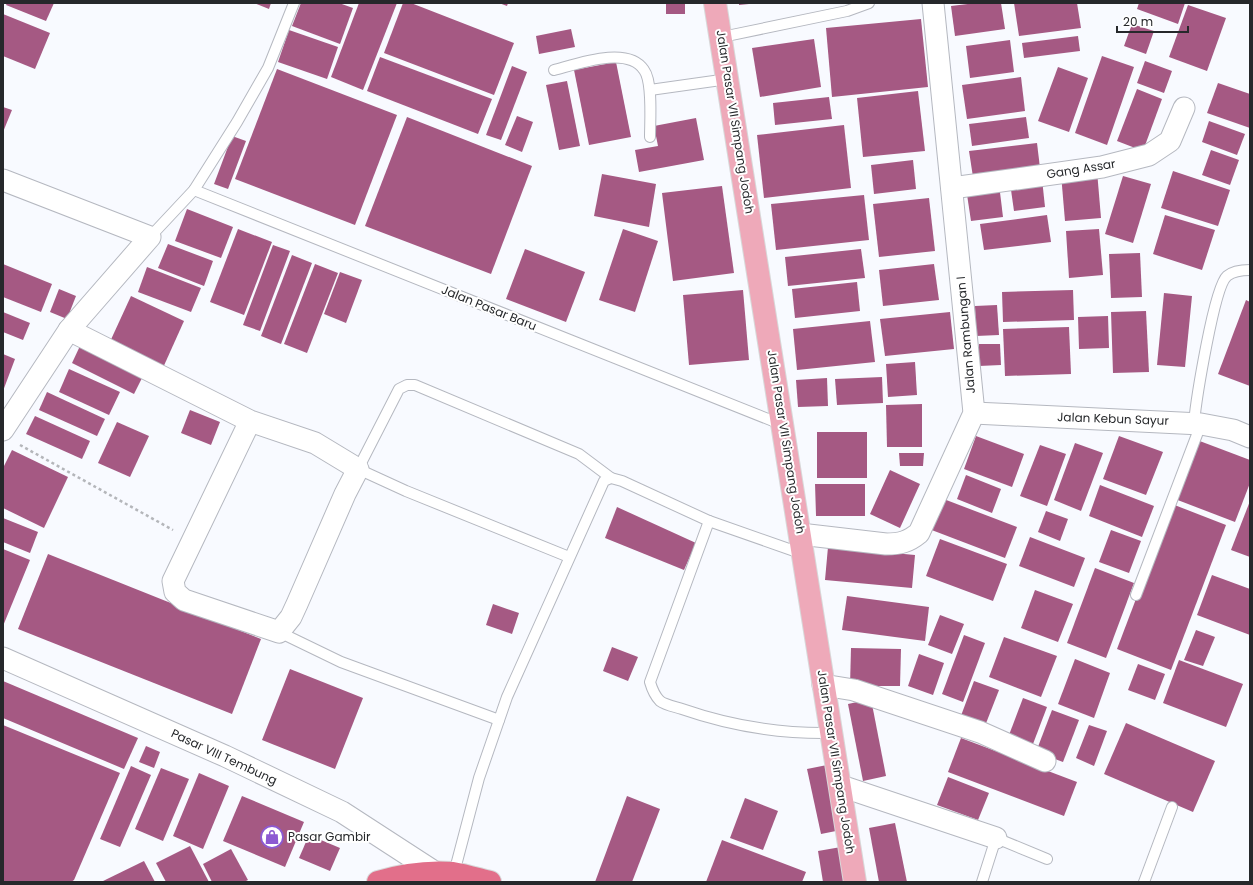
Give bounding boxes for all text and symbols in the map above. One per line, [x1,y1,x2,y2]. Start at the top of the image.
scale bar [1117,8,1188,34]
text: 20 m [1123,13,1153,30]
street label: Jalan Pasar VII Simpang Jodoh [713,29,758,215]
street label: Gang Assar [1045,155,1117,182]
street label: Jalan Rambungan I [952,276,979,394]
street label: Jalan Pasar Baru [439,281,539,334]
street label: Jalan Pasar VII Simpang Jodoh [764,349,809,535]
street label: Jalan Kebun Sayur [1057,408,1170,429]
street label: Jalan Pasar VII Simpang Jodoh [814,669,859,855]
street label: Pasar VIII Tembung [168,725,280,789]
shop icon: Pasar Gambir [259,824,285,850]
place label: Pasar Gambir [288,828,371,845]

